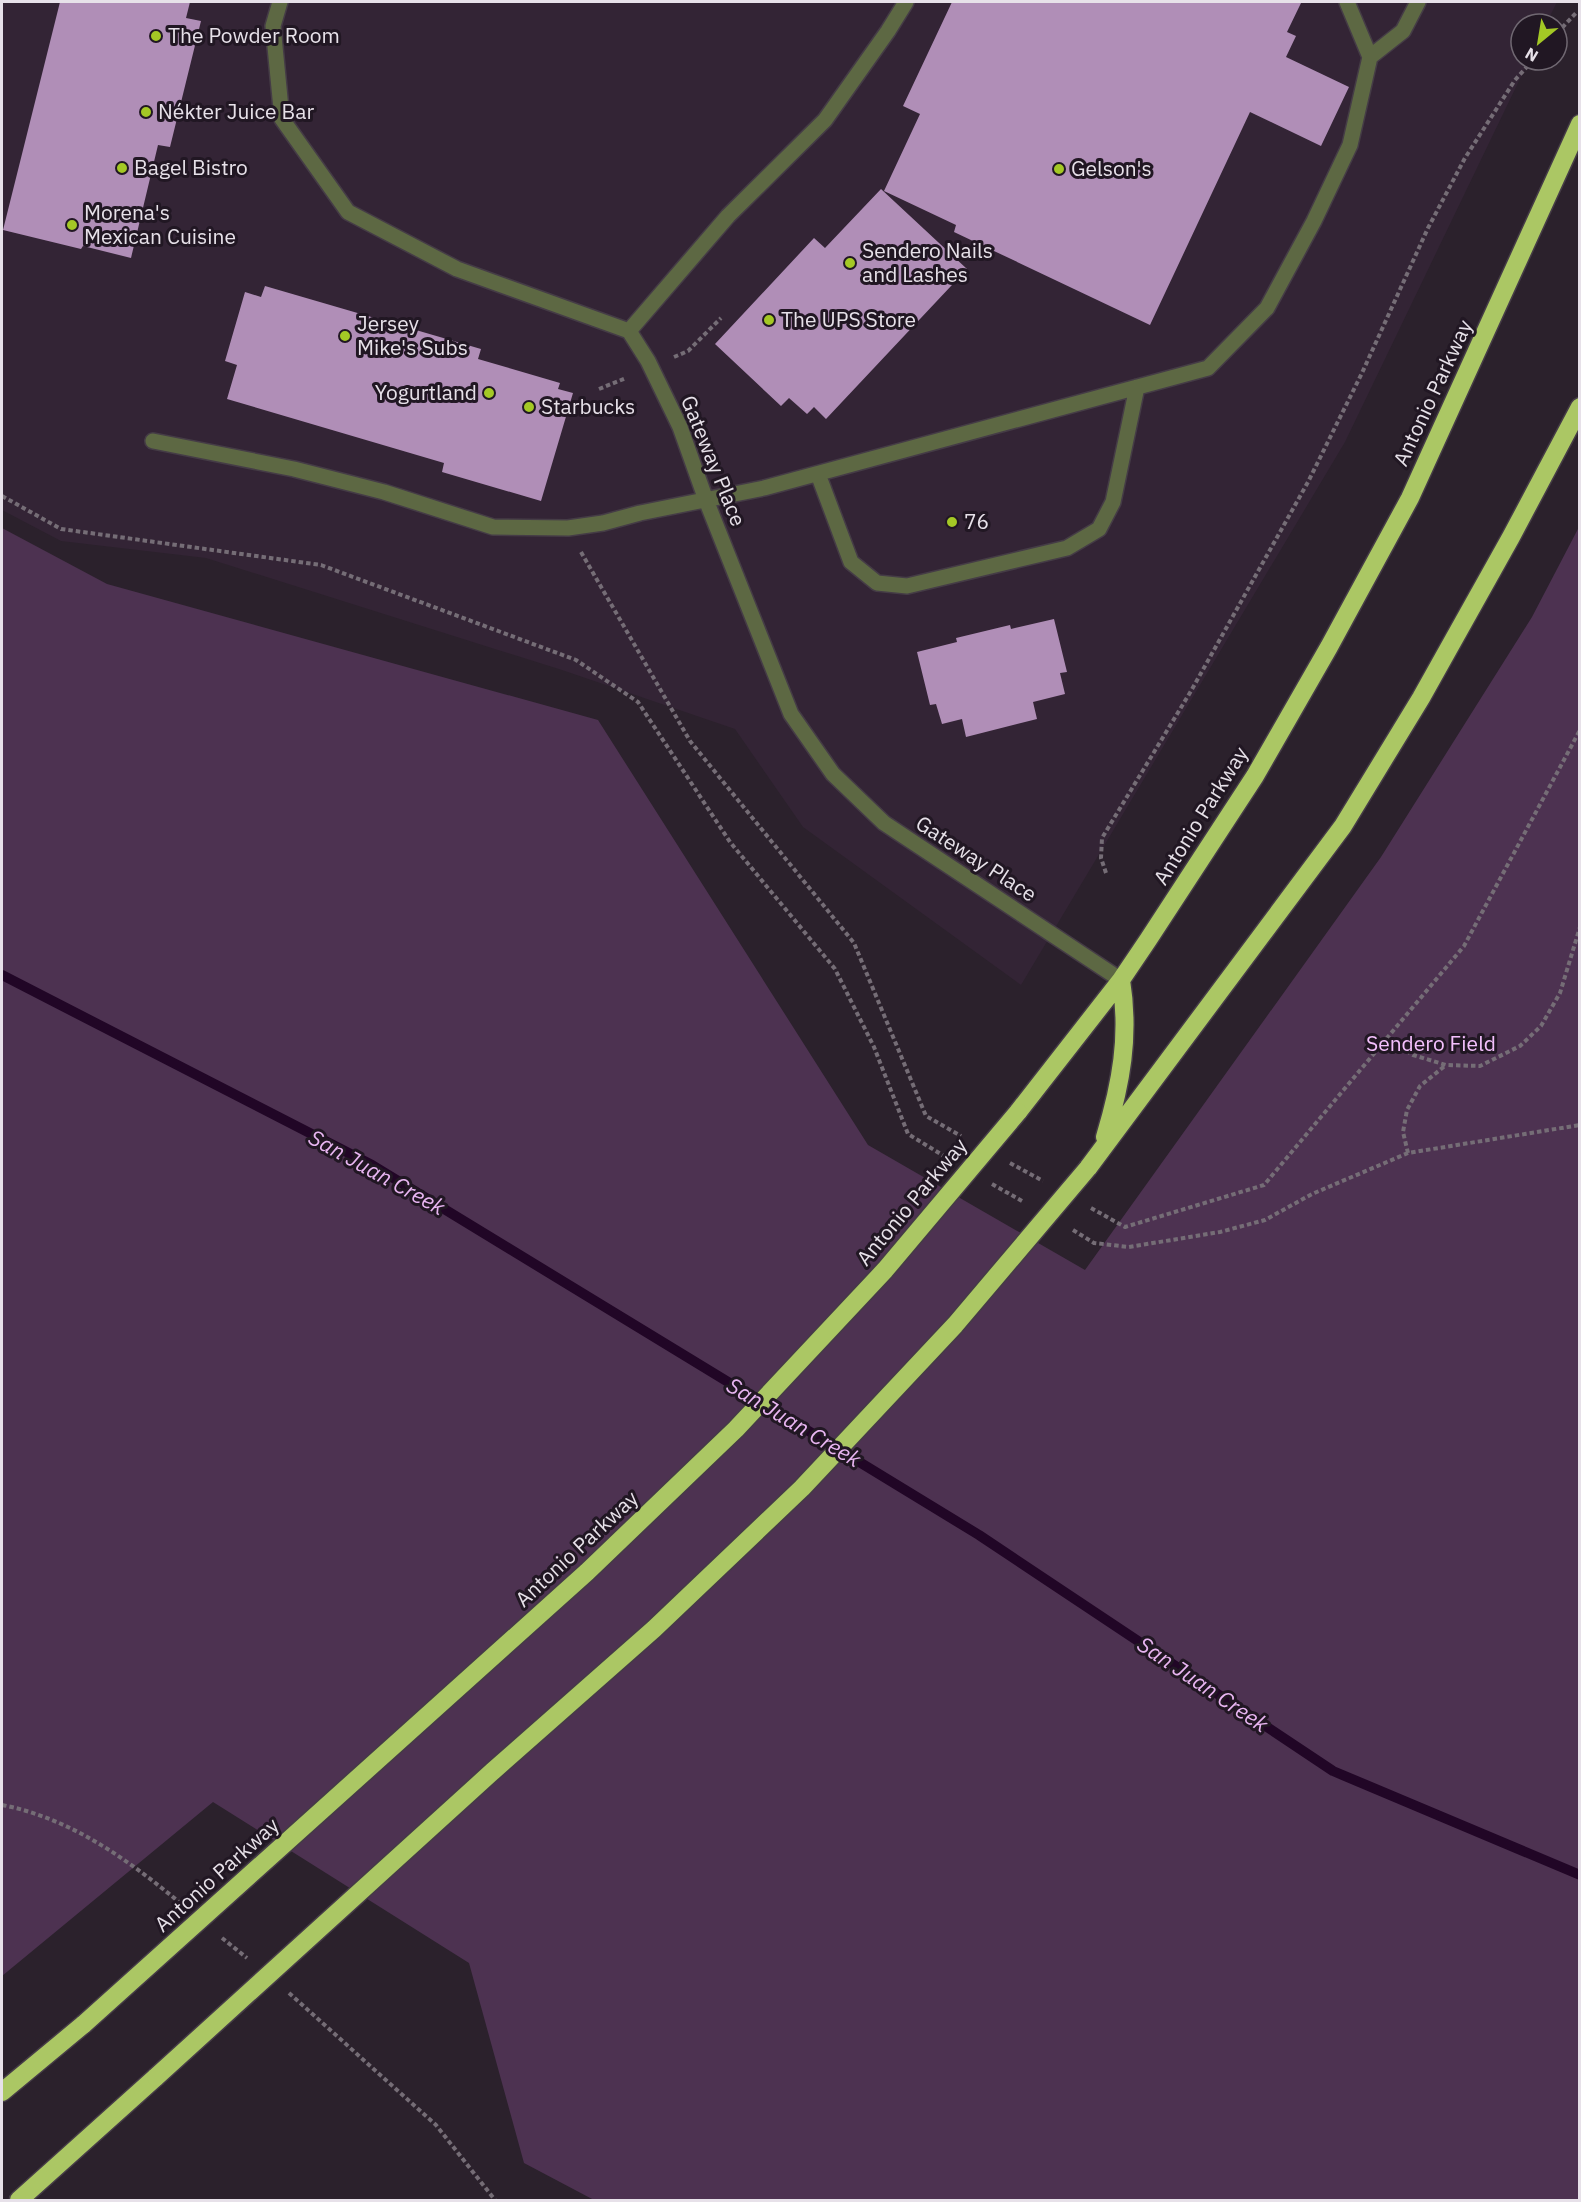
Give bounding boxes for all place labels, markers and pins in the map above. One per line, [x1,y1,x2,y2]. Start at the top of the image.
place label: The Powder Room [168,21,340,49]
marker: The Powder Room [149,29,163,43]
place label: Nékter Juice Bar [158,97,314,125]
marker: Nékter Juice Bar [139,105,153,119]
place label: Bagel Bistro [134,153,248,181]
place label: Gelson's [1071,154,1152,182]
marker: Bagel Bistro [115,161,129,175]
marker: Gelson's [1052,162,1066,176]
place label: Morena's Mexican Cuisine [84,198,236,250]
marker: Morena's Mexican Cuisine [65,218,79,232]
place label: Sendero Nails and Lashes [862,236,993,288]
marker: Sendero Nails and Lashes [843,256,857,270]
place label: The UPS Store [781,305,916,333]
place label: Jersey Mike's Subs [357,309,468,361]
marker: The UPS Store [762,313,776,327]
marker: Jersey Mike's Subs [338,329,352,343]
place label: Yogurtland [375,378,477,406]
marker: Yogurtland [482,386,496,400]
place label: Starbucks [541,392,635,420]
marker: Starbucks [522,400,536,414]
place label: 76 [964,507,989,535]
marker: 76 [945,515,959,529]

